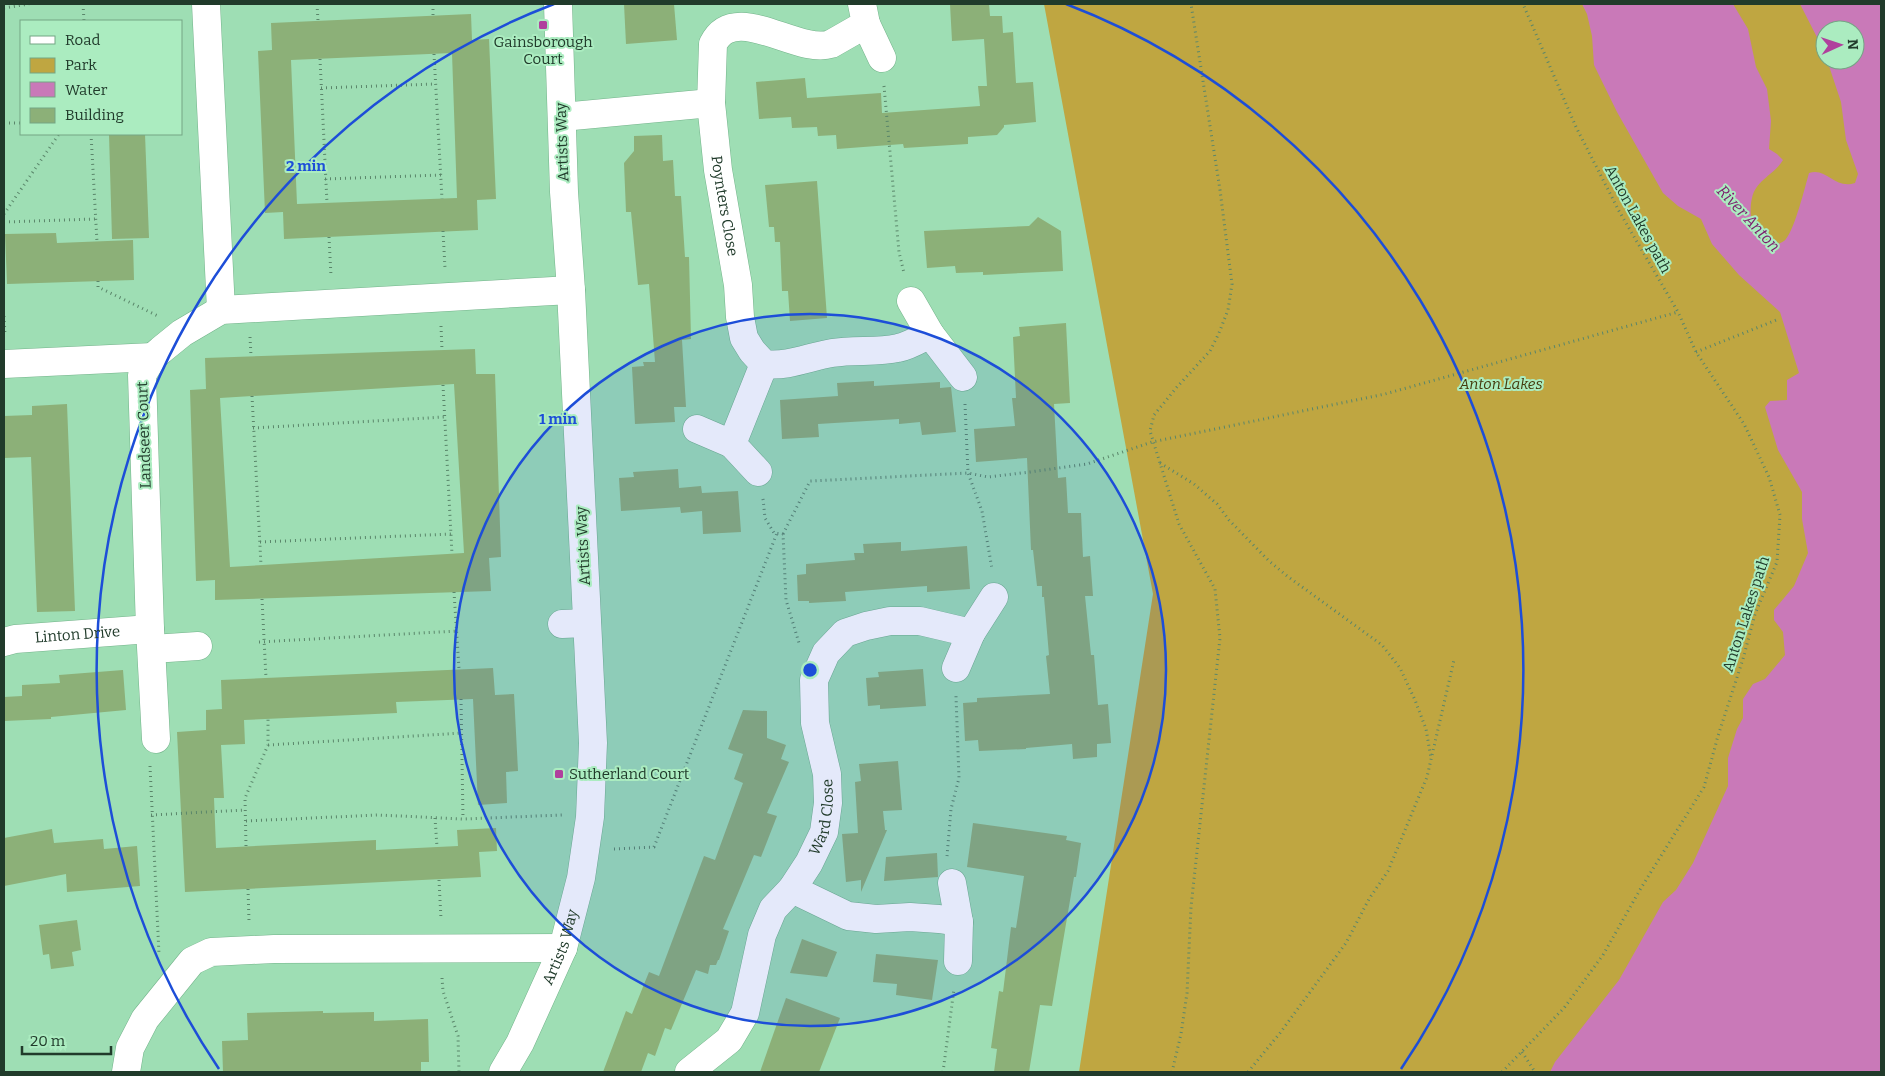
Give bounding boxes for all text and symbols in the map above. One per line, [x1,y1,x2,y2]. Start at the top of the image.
marker: Gainsborough Court [537,19,549,31]
legend [20,20,182,135]
north arrow [1815,20,1865,70]
text: Road [65,31,100,49]
place label: Gainsborough Court [493,33,593,68]
text: N [1844,39,1861,50]
text: Park [65,56,97,74]
text: Water [65,81,108,99]
street label: Artists Way [552,102,572,182]
text: Building [65,106,124,124]
street label: Poynters Close [708,154,742,258]
text: 2 min [286,157,326,175]
street label: Anton Lakes path [1601,162,1675,277]
water label: River Anton [1713,181,1784,255]
park label: Anton Lakes [1458,375,1543,393]
street label: Landseer Court [133,381,155,489]
text: 1 min [539,410,577,428]
street label: Artists Way [572,506,594,586]
street label: Anton Lakes path [1719,553,1773,674]
street label: Linton Drive [34,622,121,647]
centre of rings [801,661,819,679]
place label: Sutherland Court [569,765,690,783]
marker: Sutherland Court [553,768,565,780]
street label: Ward Close [805,779,837,858]
street label: Artists Way [538,907,582,988]
scale bar [22,1024,111,1056]
text: 20 m [30,1032,66,1050]

